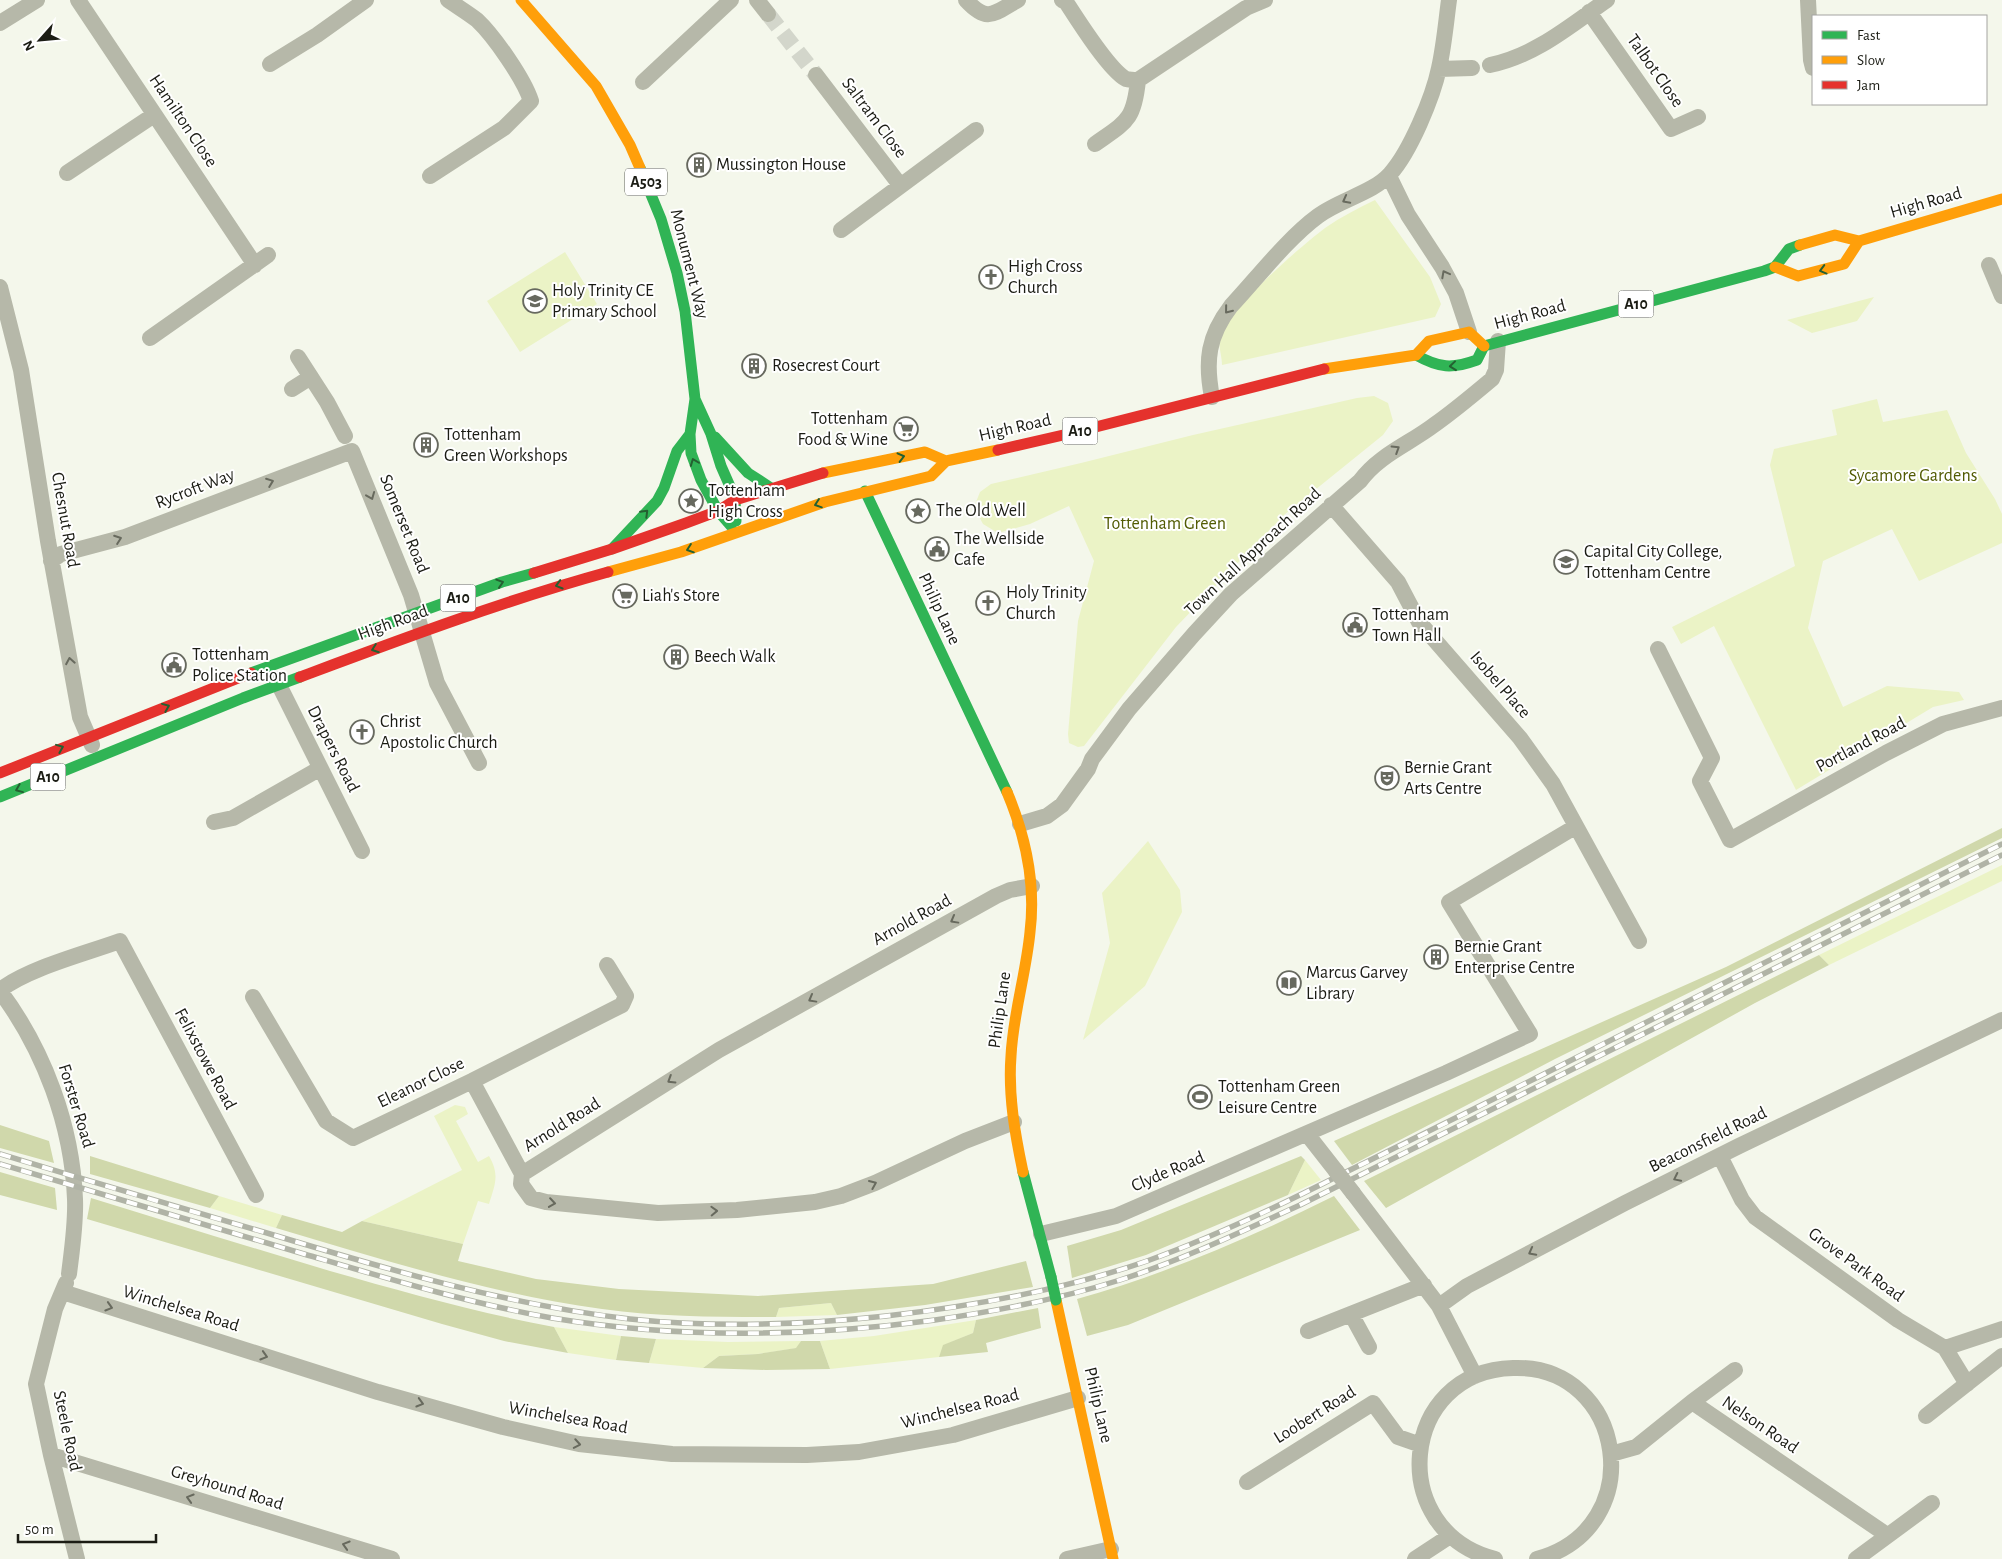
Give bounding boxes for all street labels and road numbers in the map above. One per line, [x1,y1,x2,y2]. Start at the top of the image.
street label: Talbot Close [1623,31,1687,111]
street label: Hamilton Close [146,71,220,171]
street label: Saltram Close [838,74,910,162]
road number: A503 [625,168,667,196]
street label: High Road [1888,184,1964,222]
street label: Monument Way [667,207,711,321]
road number: A10 [1618,290,1654,318]
street label: High Road [1492,297,1568,333]
street label: High Road [977,411,1053,445]
road number: A10 [1062,418,1098,444]
street label: Rycroft Way [153,466,237,512]
street label: Chesnut Road [48,471,82,569]
street label: Somerset Road [376,472,432,576]
street label: Town Hall Approach Road [1181,484,1325,620]
street label: Philip Lane [915,570,963,648]
road number: A10 [440,584,476,612]
street label: High Road [355,602,431,644]
street label: Isobel Place [1466,648,1534,722]
street label: Drapers Road [304,703,362,795]
street label: Portland Road [1813,714,1909,776]
road number: A10 [30,764,66,790]
street label: Arnold Road [870,891,954,949]
street label: Philip Lane [986,971,1014,1049]
street label: Felixstowe Road [171,1005,239,1113]
street label: Eleanor Close [375,1054,467,1112]
street label: Forster Road [55,1062,97,1150]
street label: Arnold Road [520,1094,604,1156]
street label: Beaconsfield Road [1646,1104,1770,1176]
street label: Clyde Road [1129,1149,1207,1195]
street label: Grove Park Road [1805,1224,1907,1306]
street label: Winchelsea Road [121,1283,241,1335]
street label: Philip Lane [1081,1365,1115,1445]
street label: Loobert Road [1271,1383,1359,1447]
street label: Winchelsea Road [899,1386,1021,1432]
street label: Steele Road [50,1389,84,1473]
street label: Nelson Road [1718,1393,1802,1457]
street label: Winchelsea Road [507,1399,629,1437]
street label: Greyhound Road [169,1462,285,1514]

